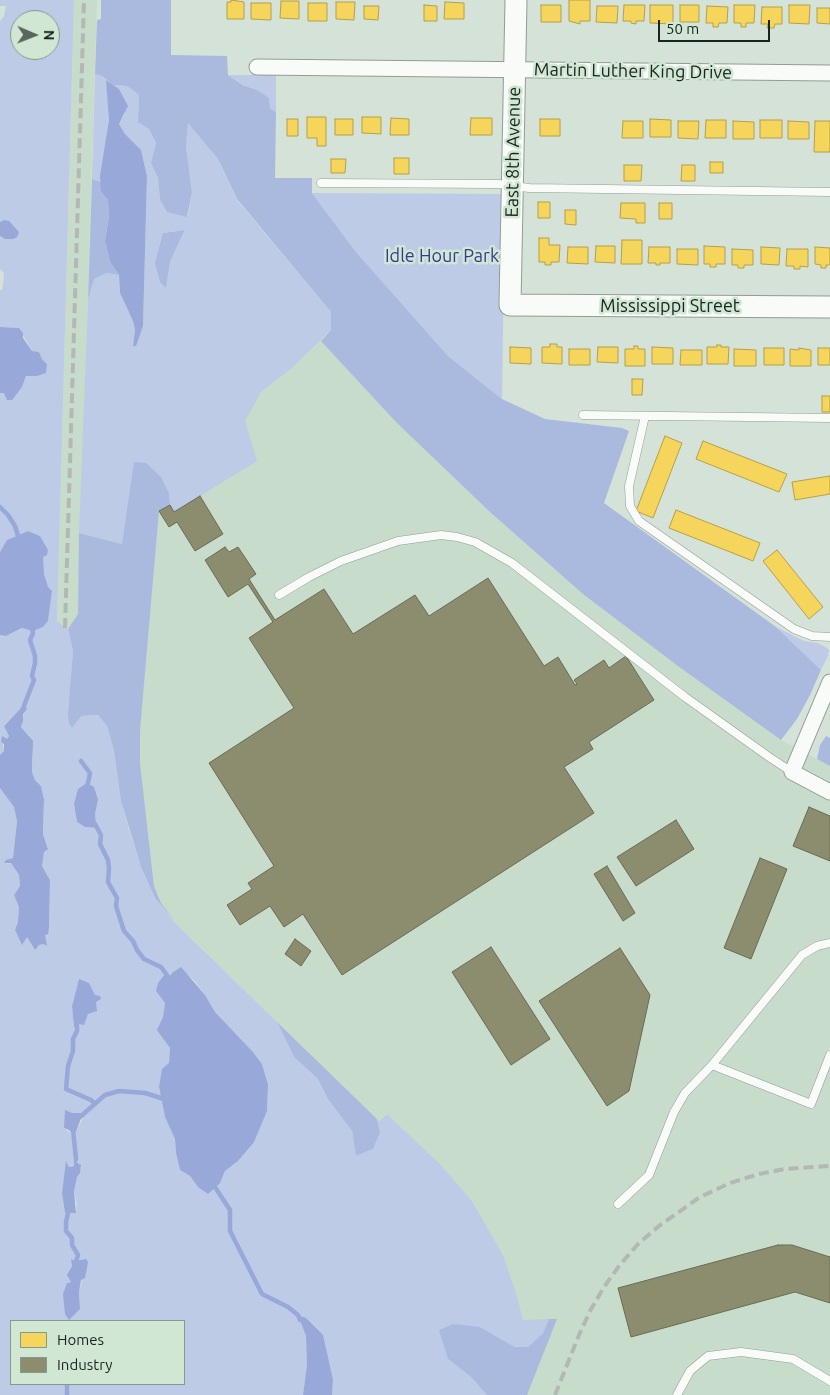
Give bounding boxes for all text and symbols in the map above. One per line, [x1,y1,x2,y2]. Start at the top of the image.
north arrow [10,10,60,60]
scale bar [660,10,772,42]
text: 50 m [666,20,699,37]
text: N [41,30,57,41]
street label: Martin Luther King Drive [534,58,732,84]
street label: East 8th Avenue [501,87,525,217]
park label: Idle Hour Park [385,245,499,267]
street label: Mississippi Street [600,295,740,317]
legend [10,1320,185,1385]
text: Homes [57,1331,104,1348]
text: Industry [57,1356,112,1373]

